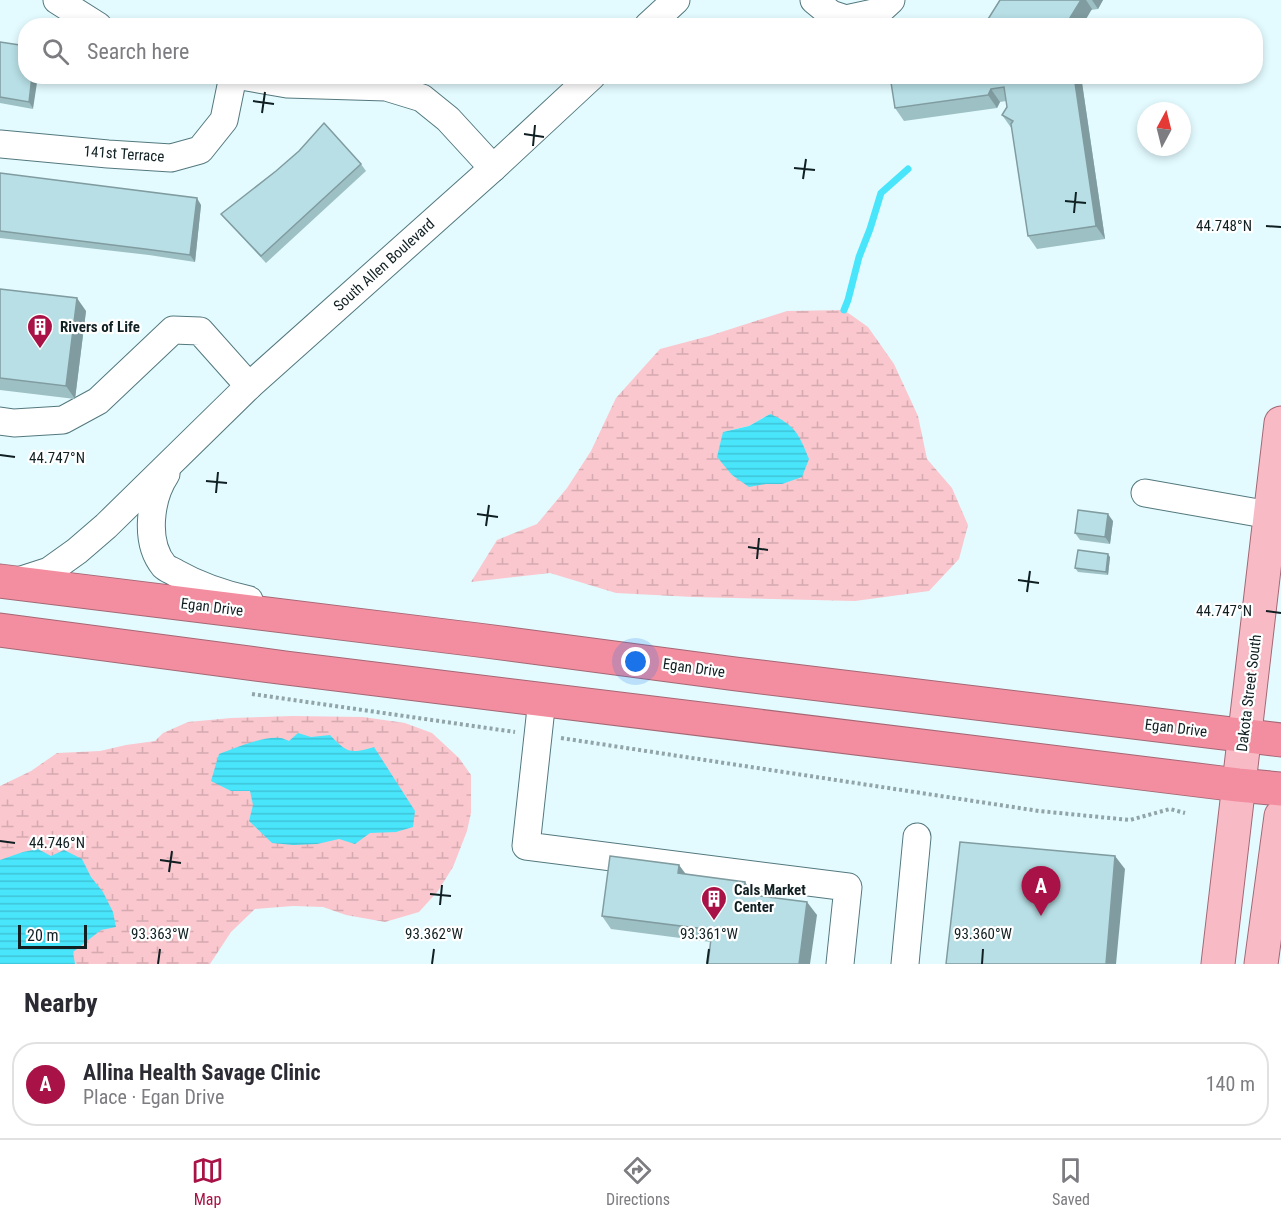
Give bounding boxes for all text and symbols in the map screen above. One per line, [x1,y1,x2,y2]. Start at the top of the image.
search box [18,18,1263,84]
icon: search [39,35,72,68]
text: Search here [87,39,189,64]
north arrow [1137,102,1191,156]
street label: 141st Terrace [83,142,165,166]
street label: South Allen Boulevard [330,215,438,315]
text: 44.748°N [1196,217,1252,235]
building icon: Rivers of Life [25,312,55,350]
place label: Rivers of Life [60,318,140,336]
text: 44.747°N [29,449,85,467]
street label: Egan Drive [180,594,244,620]
text: 44.747°N [1196,602,1252,620]
street label: Dakota Street South [1233,633,1265,753]
your location [621,647,650,676]
street label: Egan Drive [662,655,726,681]
street label: Egan Drive [1144,715,1208,741]
text: 44.746°N [29,834,85,852]
pin: A [1022,866,1060,916]
place label: Cals Market Center [734,881,806,916]
building icon: Cals Market Center [699,884,729,922]
scale bar [18,922,87,950]
text: 93.363°W [131,925,190,943]
text: 93.362°W [405,925,464,943]
text: 93.361°W [680,925,739,943]
text: 93.360°W [954,925,1013,943]
text: 20 m [27,926,59,945]
text: Nearby [24,988,98,1018]
text: Allina Health Savage Clinic [83,1060,321,1085]
text: A [40,1072,51,1096]
text: 140 m [1206,1072,1255,1096]
text: Place · Egan Drive [83,1085,224,1109]
tab: Map [191,1154,224,1209]
tab: Directions [606,1154,670,1209]
tab: Saved [1052,1154,1090,1209]

